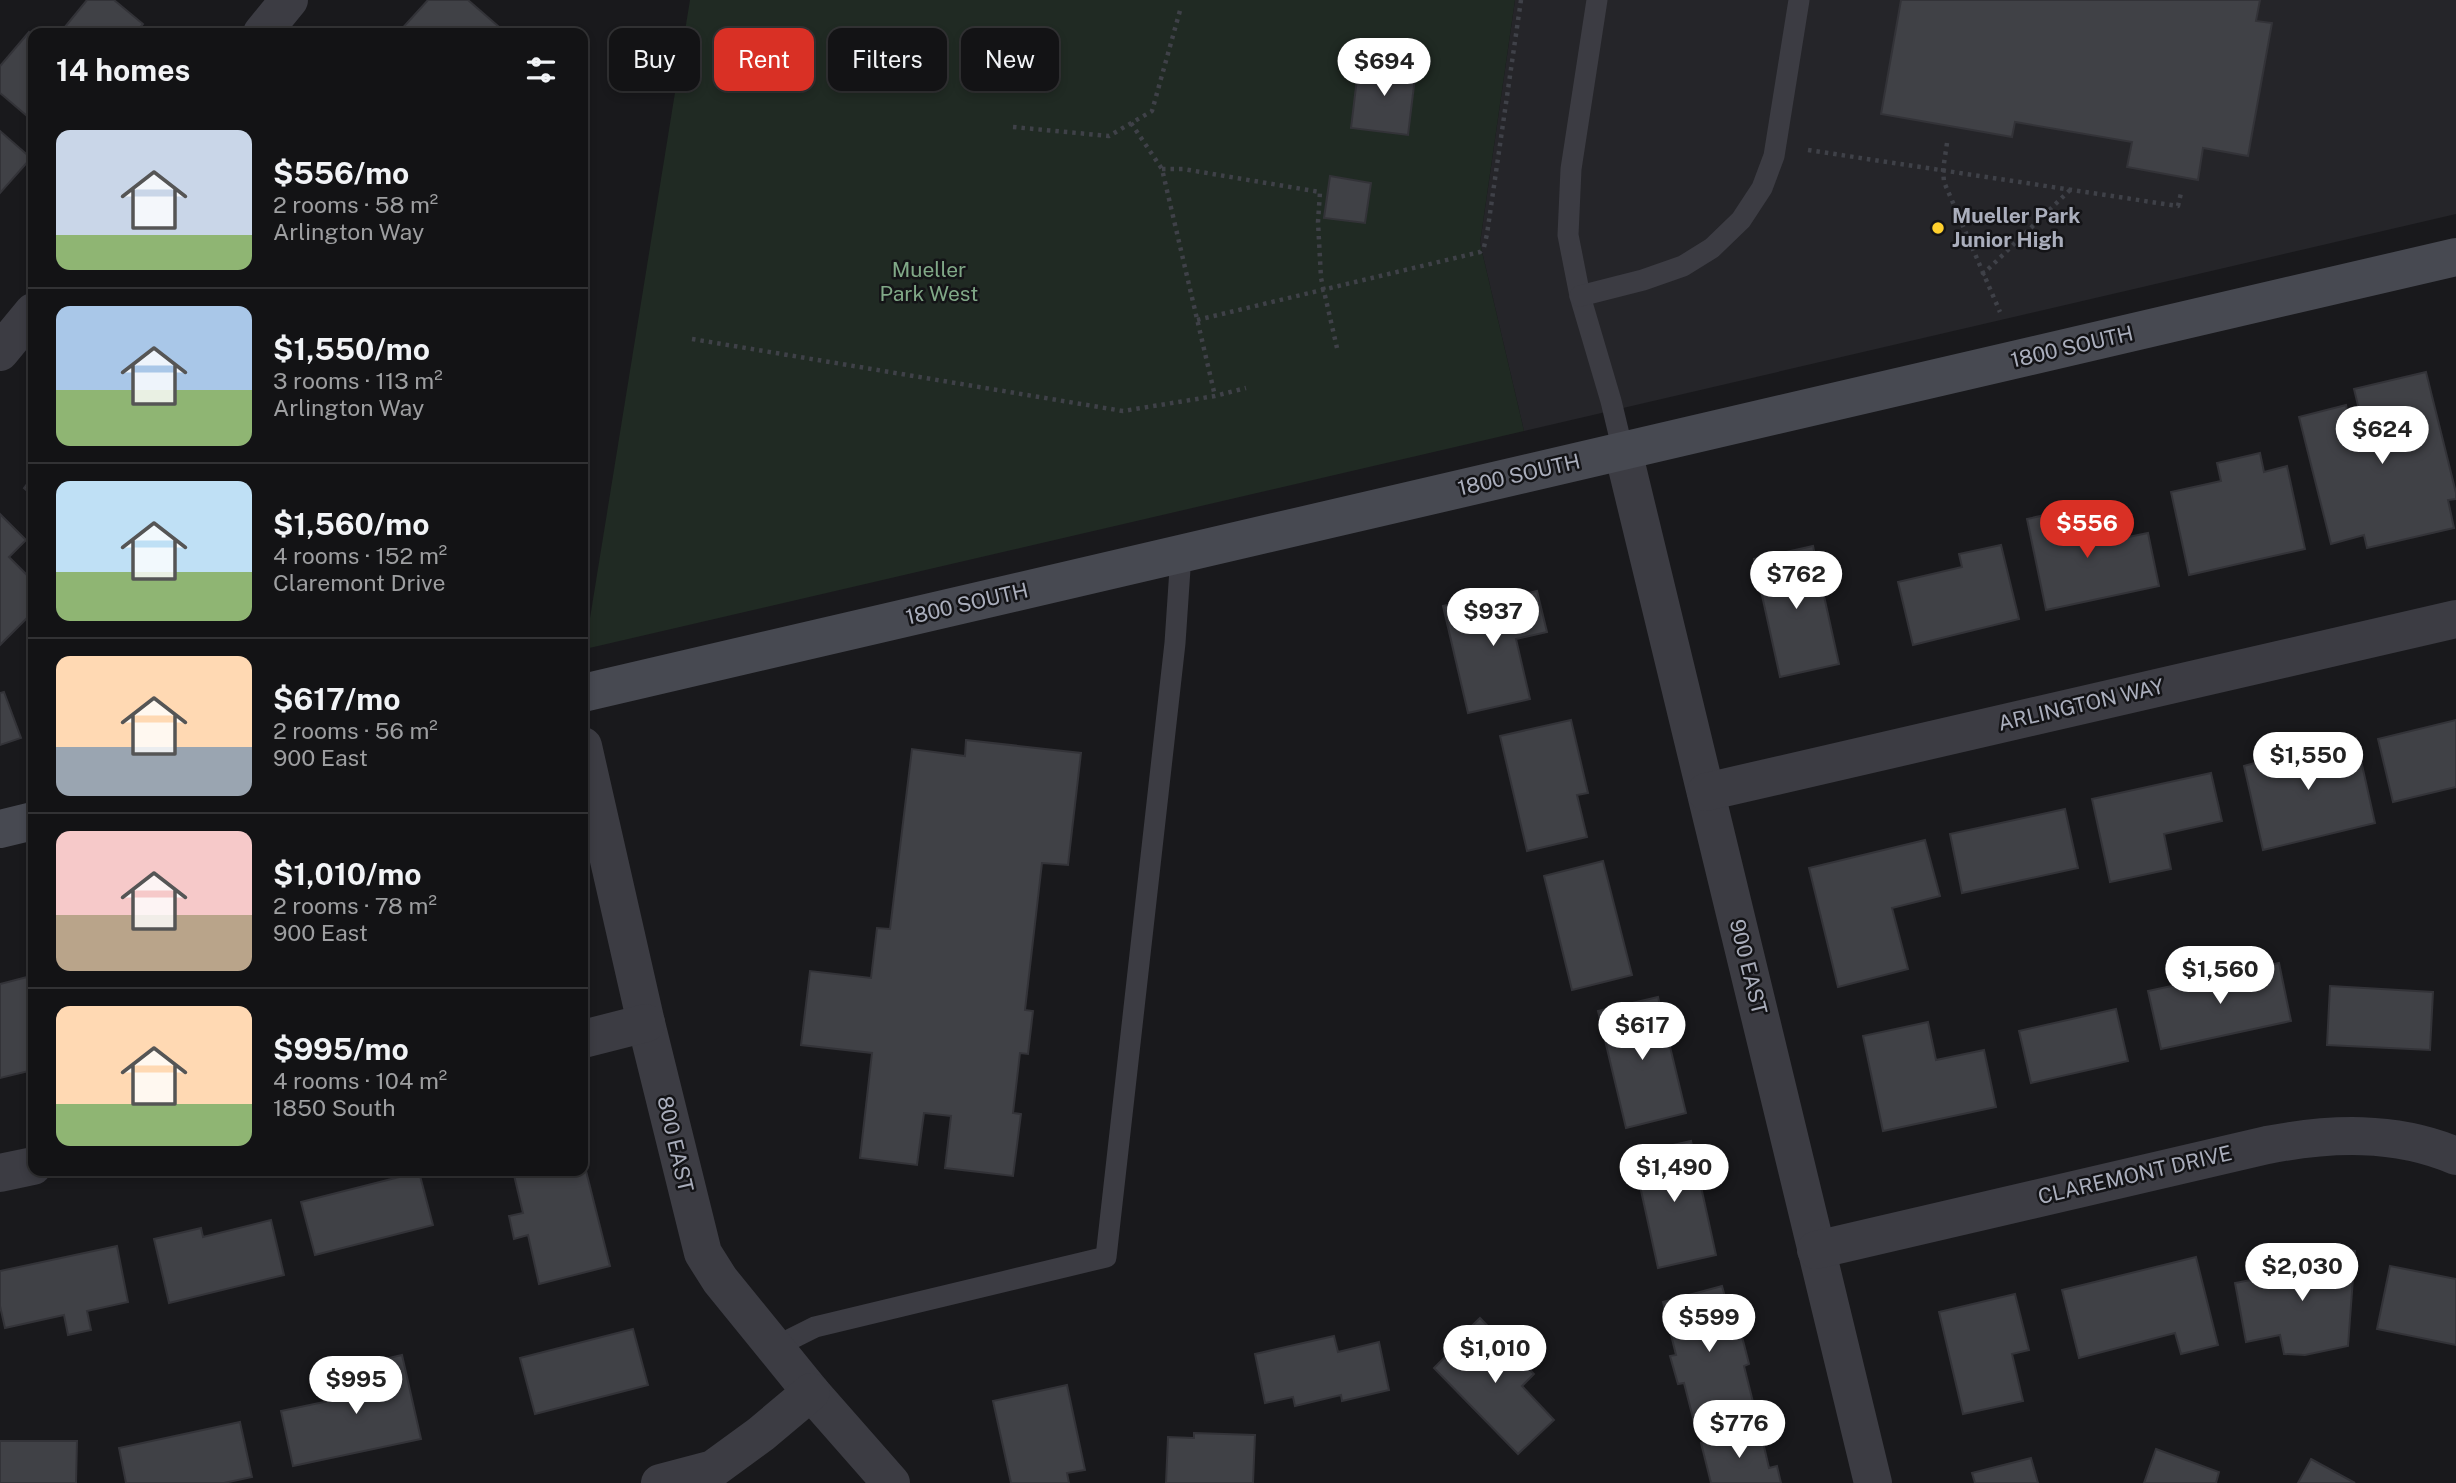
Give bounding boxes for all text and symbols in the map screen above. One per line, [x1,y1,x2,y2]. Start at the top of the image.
chip: Buy [609,28,700,91]
chip: Rent [714,28,814,91]
chip: Filters [828,28,947,91]
chip: New [961,28,1059,91]
pin: $694 [1343,38,1425,98]
text: $694 [1354,47,1414,74]
icon: filters [522,51,560,89]
text: 14 homes [56,52,190,88]
text: $556/mo [273,155,409,191]
icon: home [112,158,196,242]
text: 2 rooms · 58 m² [273,191,438,218]
place label: Mueller Park Junior High [1952,203,2080,252]
text: Arlington Way [273,218,424,245]
marker: Mueller Park Junior High [1930,220,1946,236]
park label: Mueller Park West [880,257,978,306]
street label: 1800 SOUTH [2008,320,2136,373]
text: $1,550/mo [273,331,430,367]
icon: home [112,334,196,418]
text: 3 rooms · 113 m² [273,367,443,394]
text: Arlington Way [273,394,424,421]
pin: $624 [2341,406,2423,466]
text: $624 [2352,415,2412,442]
street label: 1800 SOUTH [1455,448,1583,501]
pin: $556 [2046,500,2128,560]
text: $1,560/mo [273,506,429,542]
icon: home [112,509,196,593]
text: $556 [2056,509,2118,536]
text: 4 rooms · 152 m² [273,542,447,569]
pin: $762 [1755,552,1837,611]
text: $762 [1766,560,1826,587]
text: Claremont Drive [273,569,446,596]
street label: 1800 SOUTH [903,577,1031,630]
pin: $937 [1452,588,1534,648]
text: $937 [1463,597,1523,624]
street label: ARLINGTON WAY [1996,673,2166,736]
text: $617/mo [273,681,400,717]
icon: home [112,684,196,768]
text: 2 rooms · 56 m² [273,717,438,744]
pin: $1,550 [2251,732,2365,792]
text: $1,550 [2269,741,2347,768]
text: 900 East [273,744,368,771]
text: $1,010/mo [273,856,422,892]
icon: home [112,859,196,943]
text: 2 rooms · 78 m² [273,892,437,919]
street label: 900 EAST [1725,917,1772,1017]
text: 900 East [273,919,368,946]
pin: $1,560 [2163,946,2277,1006]
text: $1,560 [2181,955,2259,982]
pin: $617 [1601,1002,1683,1062]
text: $617 [1614,1011,1670,1038]
text: $995/mo [273,1031,409,1067]
icon: home [112,1034,196,1118]
text: 4 rooms · 104 m² [273,1067,447,1094]
street label: 800 EAST [652,1093,699,1194]
text: 1850 South [273,1094,396,1121]
street label: CLAREMONT DRIVE [2035,1140,2234,1209]
pin: $1,490 [1617,1144,1731,1204]
text: $1,490 [1636,1153,1712,1180]
pin: $2,030 [2245,1244,2359,1303]
text: $2,030 [2261,1252,2343,1279]
pin: $599 [1668,1294,1750,1354]
text: $599 [1678,1303,1740,1330]
pin: $1,010 [1438,1326,1552,1385]
text: $1,010 [1459,1334,1531,1361]
pin: $995 [315,1356,397,1416]
text: $995 [325,1365,387,1392]
pin: $776 [1698,1400,1780,1460]
text: $776 [1709,1409,1769,1436]

